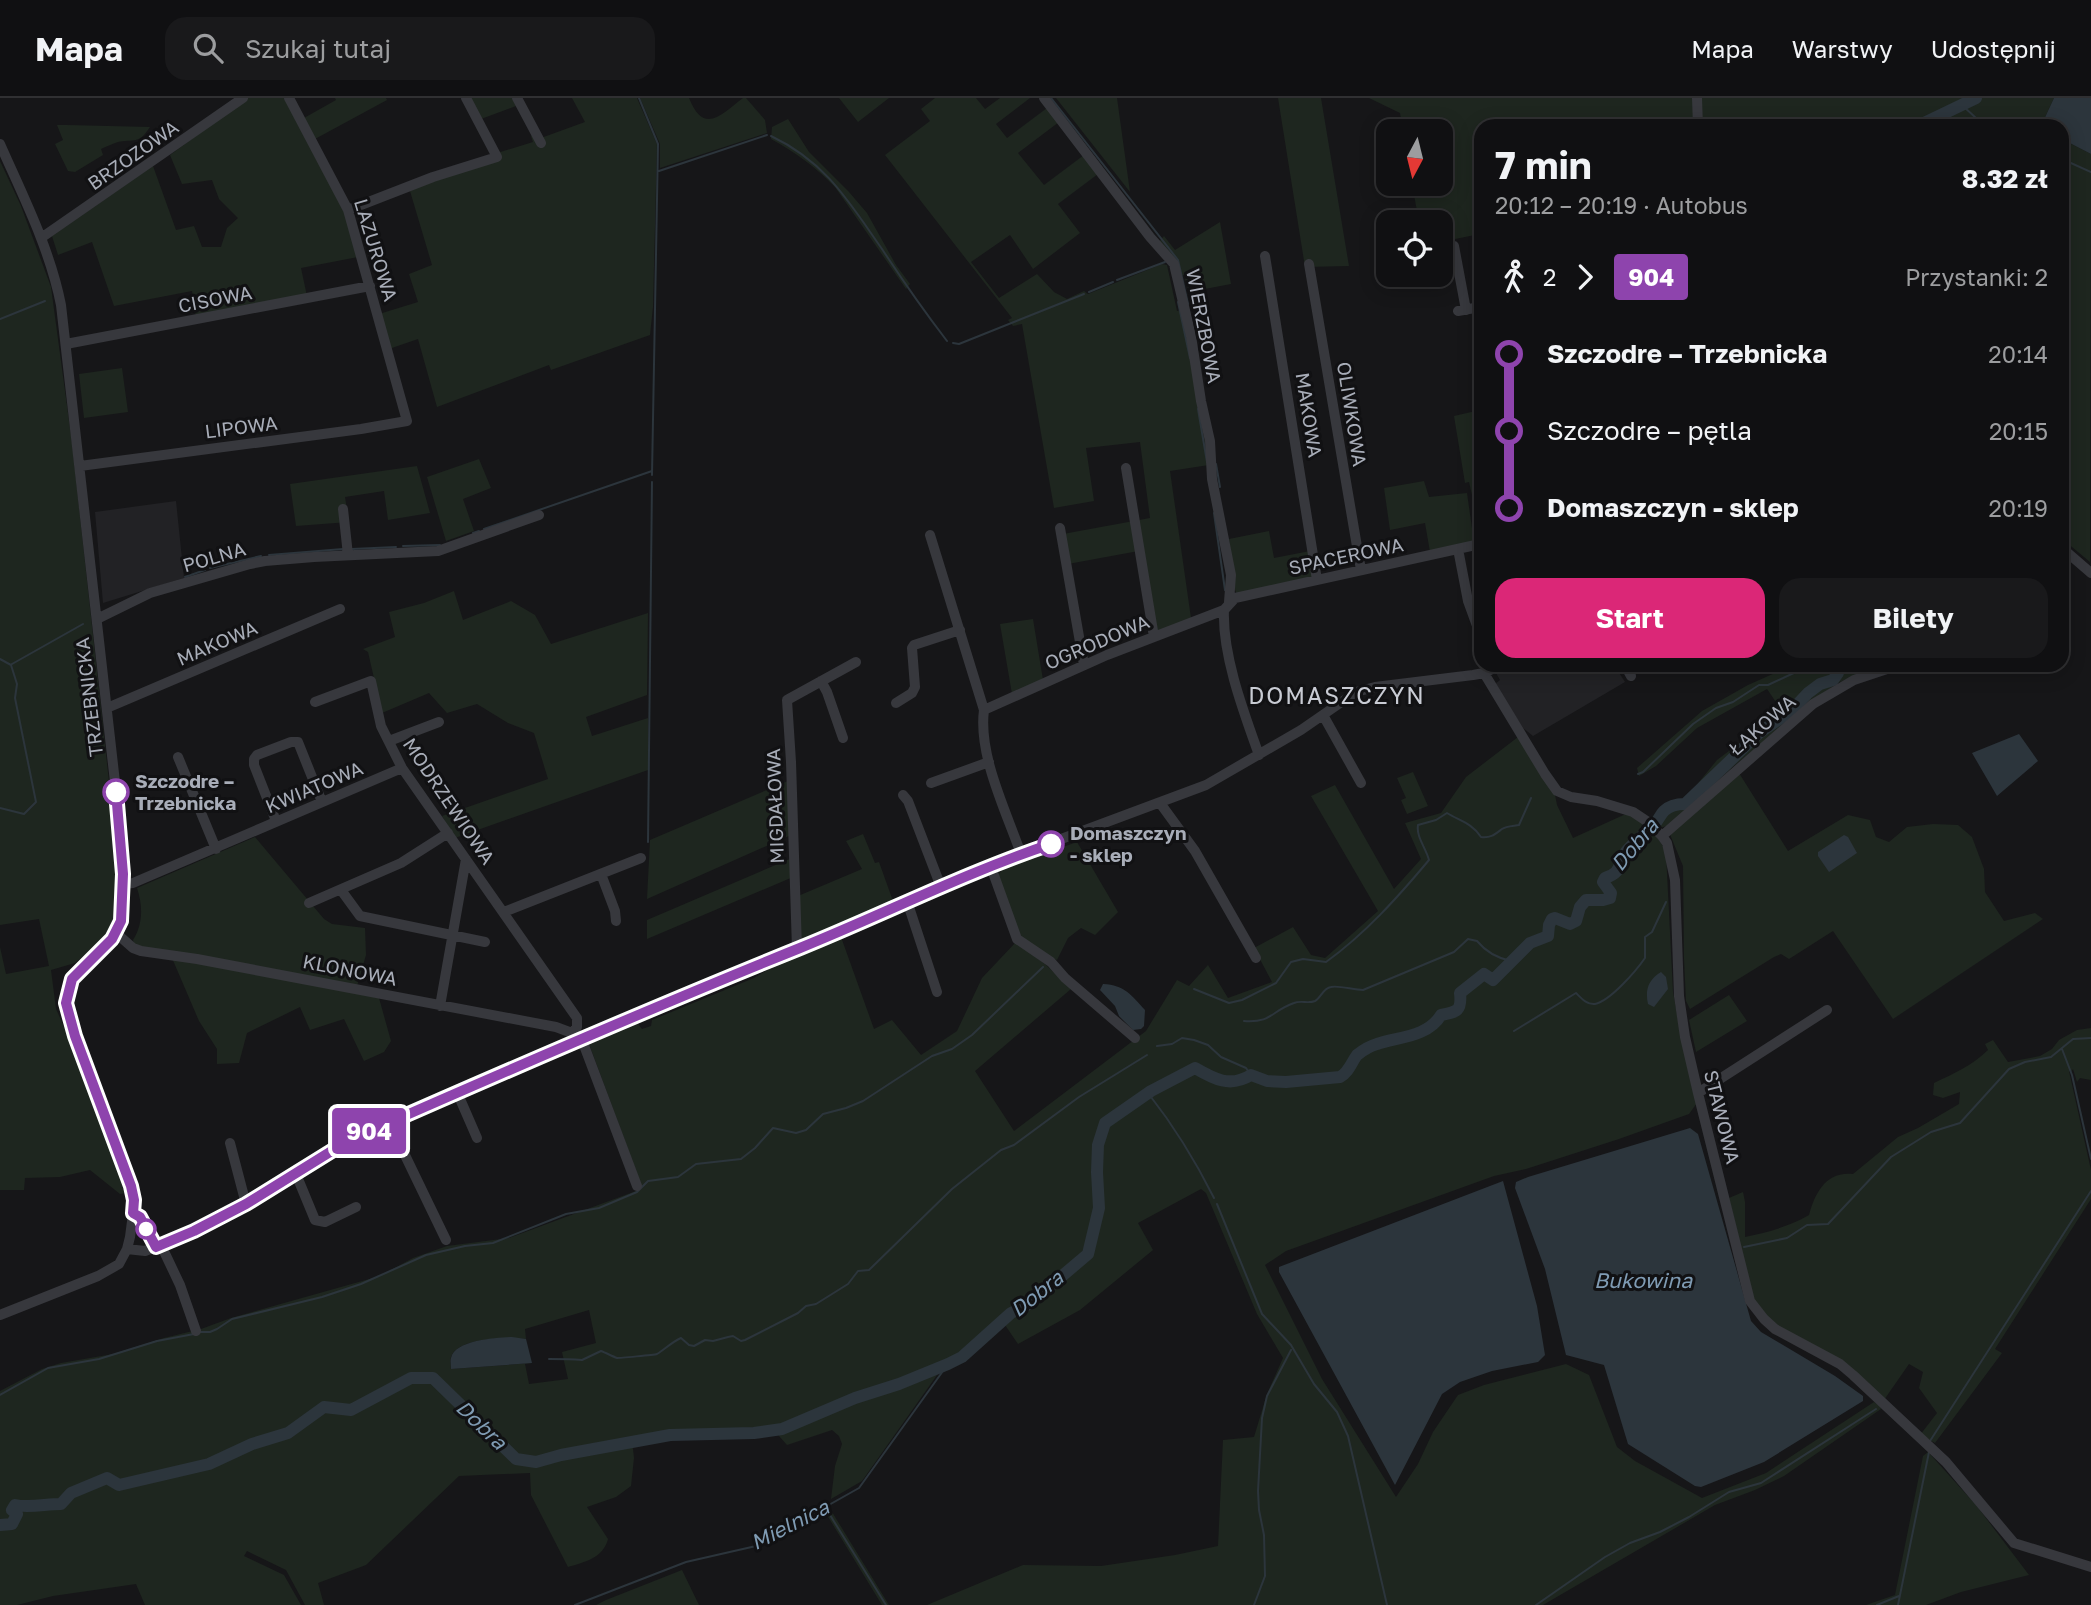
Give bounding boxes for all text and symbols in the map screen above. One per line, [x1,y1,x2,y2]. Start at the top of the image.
search box [165,17,655,80]
text: Mapa [35,29,123,68]
icon: search [189,29,227,67]
text: Szukaj tutaj [245,33,391,64]
text: Mapa [1691,34,1754,63]
text: Warstwy [1792,34,1893,63]
text: Udostępnij [1931,34,2056,63]
street label: BRZOZOWA [83,115,183,194]
north arrow [1376,119,1452,196]
map controls [1376,119,1453,287]
text: 7 min [1495,142,1592,187]
text: 8.32 zł [1962,163,2048,194]
text: 20:12 – 20:19 · Autobus [1495,191,1748,219]
street label: LAZUROWA [350,196,403,304]
button: locate [1376,210,1453,287]
icon: walk [1495,258,1533,296]
icon: forward [1566,258,1604,296]
text: 904 [1628,262,1674,291]
text: 2 [1543,263,1556,291]
text: Przystanki: 2 [1905,263,2048,291]
street label: WIERZBOWA [1182,267,1227,386]
street label: CISOWA [176,280,254,317]
text: Szczodre – Trzebnicka [1547,338,1827,369]
text: 20:14 [1988,340,2048,368]
street label: OLIWKOWA [1333,360,1372,468]
street label: MAKOWA [1291,371,1328,459]
street label: LIPOWA [203,411,279,442]
text: Szczodre – pętla [1547,415,1752,446]
text: 20:15 [1989,417,2048,445]
text: Domaszczyn - sklep [1547,492,1799,523]
text: 20:19 [1988,494,2048,522]
street label: SPACEROWA [1286,532,1406,579]
street label: POLNA [180,537,248,576]
button: Start [1495,578,1765,658]
button: Bilety [1779,578,2048,658]
street label: OGRODOWA [1041,609,1153,674]
street label: MAKOWA [173,615,261,670]
street label: TRZEBNICKA [70,636,107,758]
district label: DOMASZCZYN [1248,681,1426,709]
street label: ŁĄKOWA [1724,689,1800,760]
street label: MODRZEWIOWA [399,733,500,869]
street label: MIGDAŁOWA [761,748,788,864]
street label: KWIATOWA [262,756,366,817]
place label: Szczodre – Trzebnicka [135,769,236,814]
marker: Szczodre – Trzebnicka [103,779,129,805]
water label: Dobra [1605,812,1664,876]
place label: Domaszczyn - sklep [1070,821,1186,866]
marker: Domaszczyn - sklep [1038,831,1064,857]
street label: KLONOWA [301,949,399,990]
street label: STAWOWA [1700,1068,1745,1166]
line badge: 904 [329,1108,409,1154]
text: 904 [346,1116,392,1145]
unlabelled marker [136,1219,156,1239]
water label: Dobra [1005,1264,1069,1322]
water label: Bukowina [1594,1267,1693,1293]
water label: Dobra [451,1394,513,1455]
water label: Mielnica [746,1493,834,1555]

